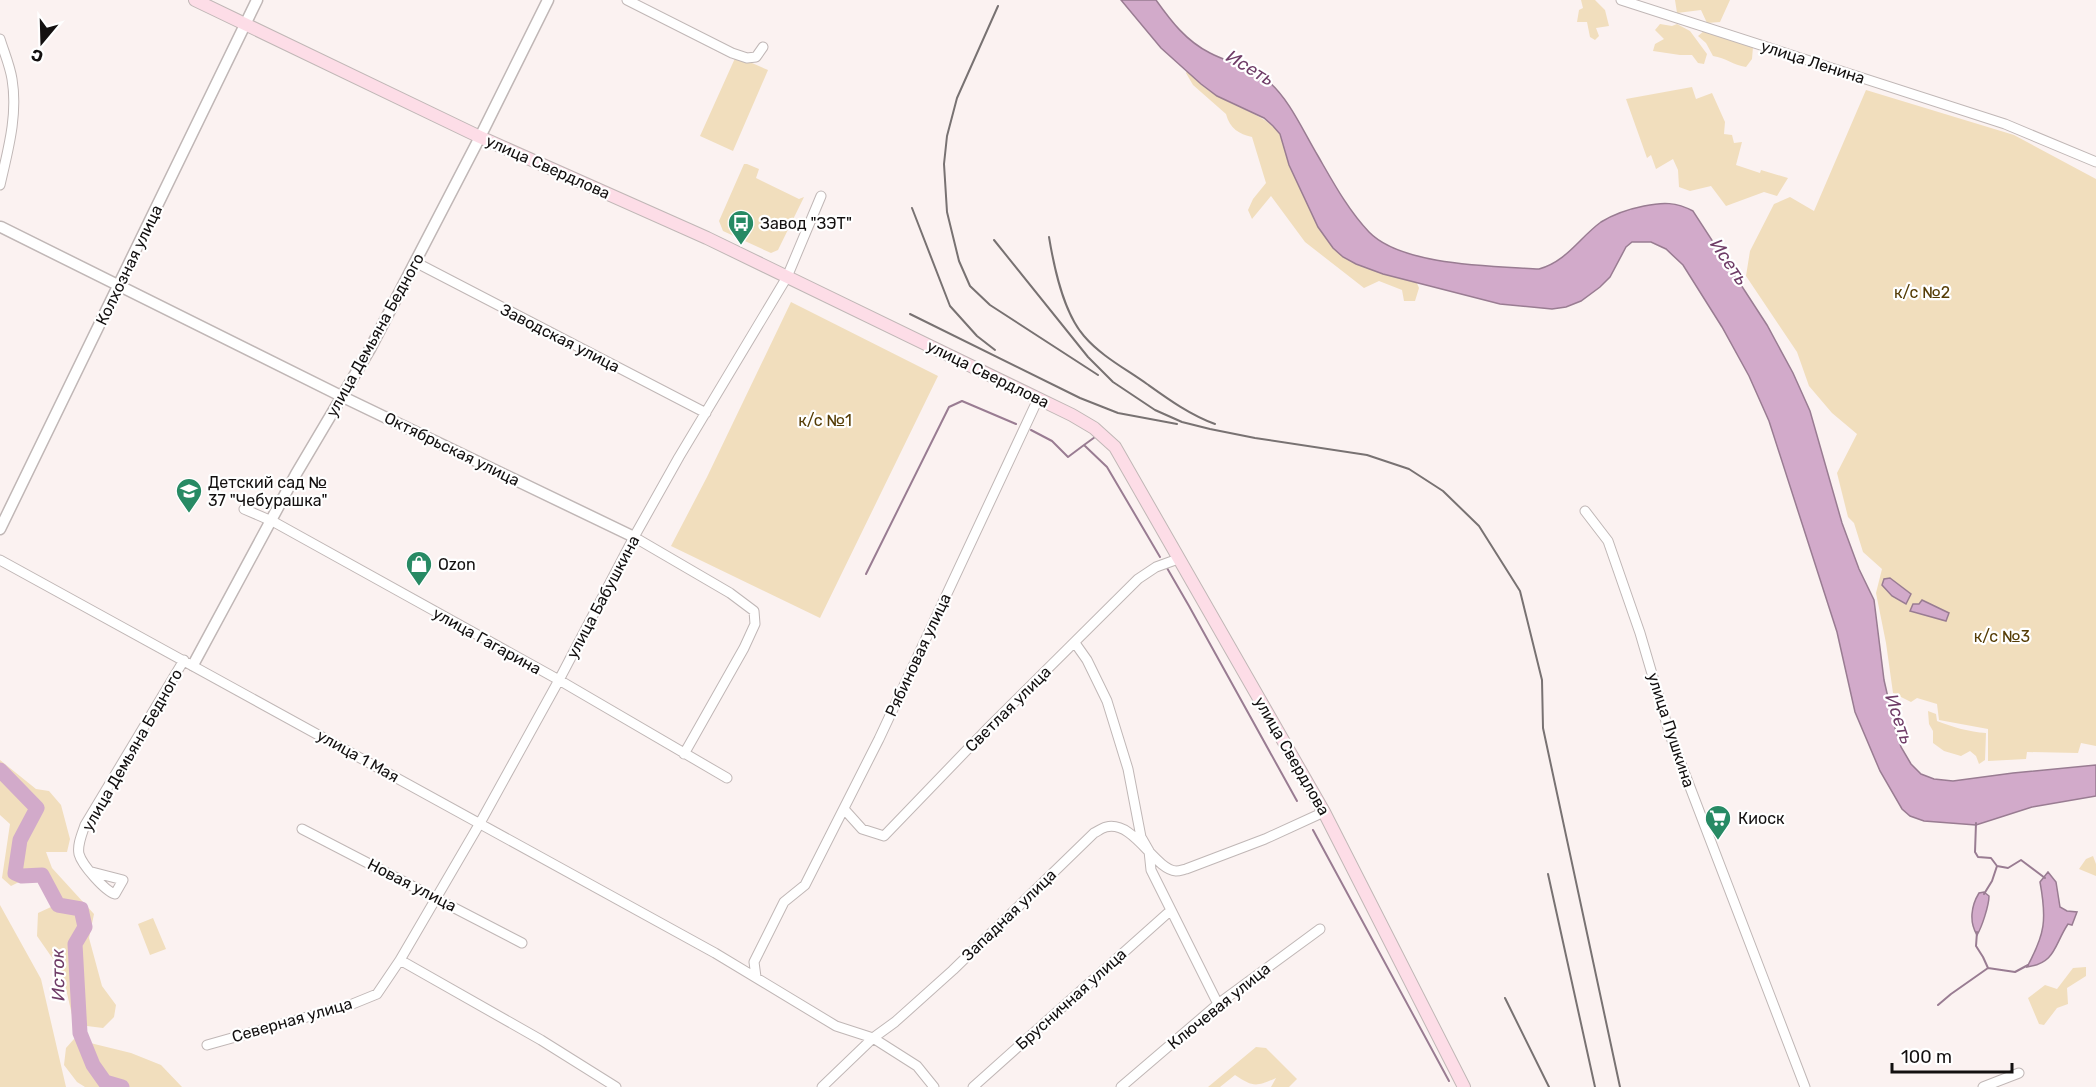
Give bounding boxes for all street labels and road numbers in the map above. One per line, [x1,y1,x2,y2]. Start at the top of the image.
street label: улица Ленина [1759,36,1867,88]
street label: улица Свердлова [483,131,613,203]
street label: Колхозная улица [92,202,166,328]
street label: улица Демьяна Бедного [322,250,428,420]
street label: Заводская улица [497,300,623,376]
street label: улица Свердлова [924,336,1052,412]
street label: Октябрьская улица [381,408,523,490]
street label: улица Бабушкина [563,532,643,662]
street label: Рябиновая улица [881,591,955,719]
street label: улица Гагарина [430,603,544,679]
street label: Светлая улица [961,662,1055,756]
street label: улица Демьяна Бедного [78,666,186,834]
street label: улица Пушкина [1643,670,1699,790]
street label: улица Свердлова [1250,693,1334,819]
street label: улица 1 Мая [314,726,402,786]
street label: Новая улица [364,854,460,916]
street label: Западная улица [958,865,1060,965]
street label: Брусничная улица [1012,944,1130,1054]
street label: Ключевая улица [1164,959,1274,1053]
street label: Северная улица [230,994,354,1046]

